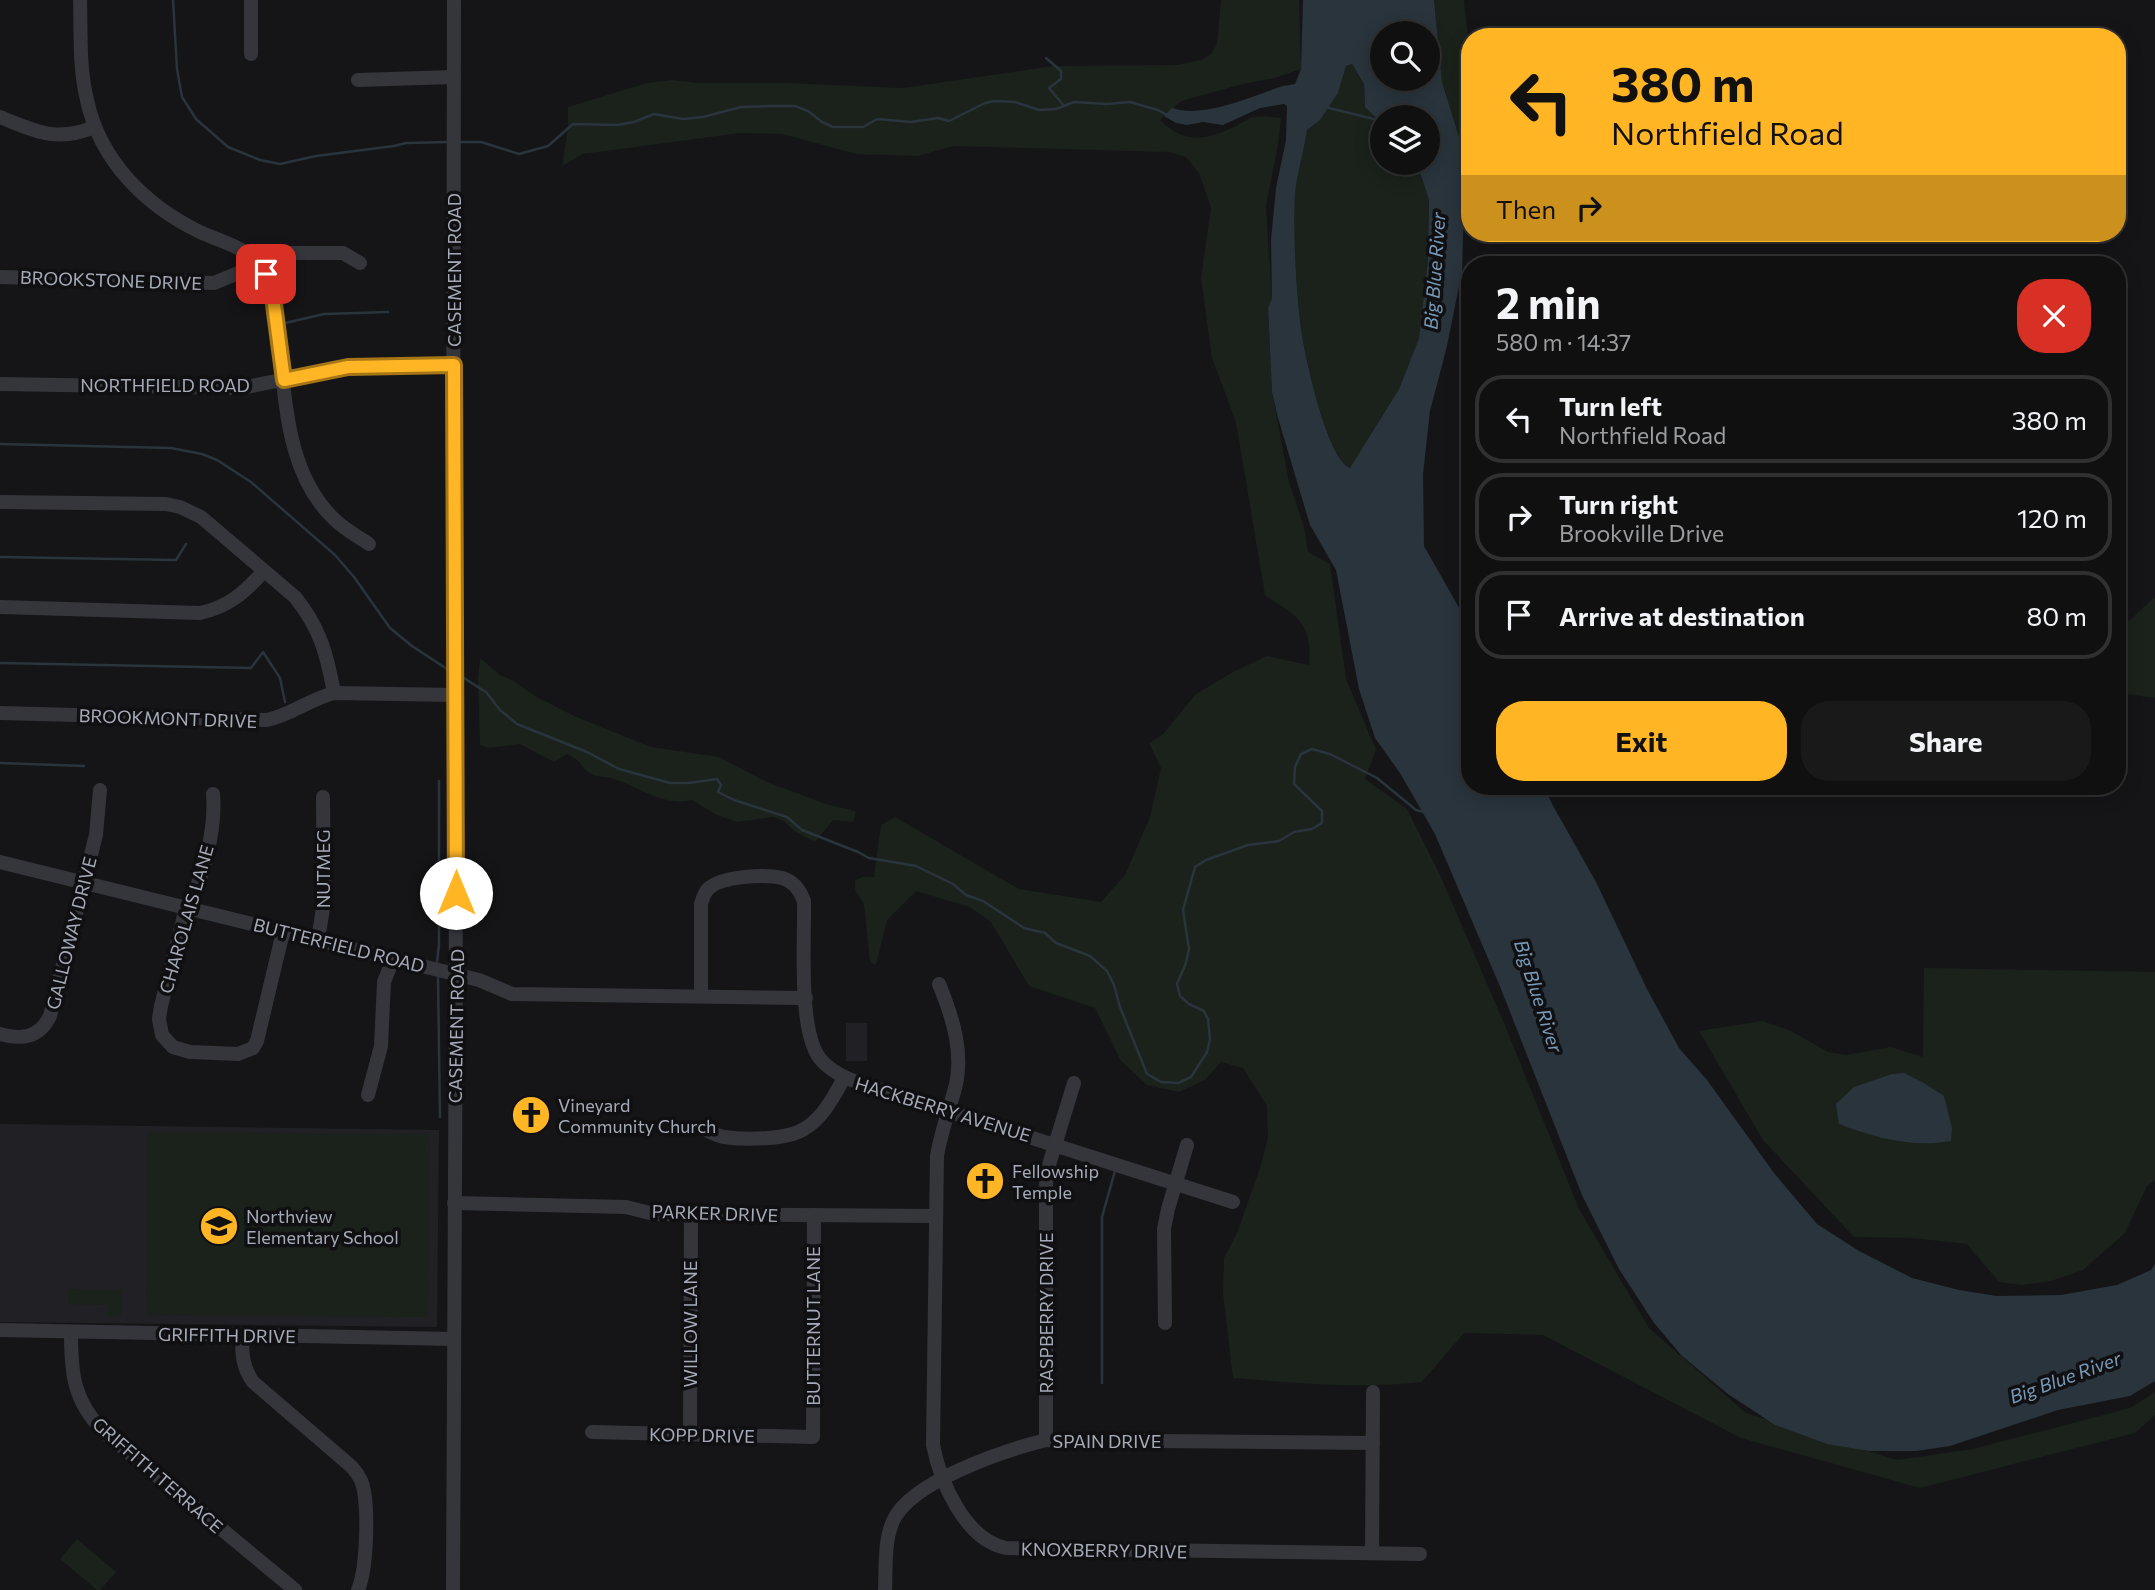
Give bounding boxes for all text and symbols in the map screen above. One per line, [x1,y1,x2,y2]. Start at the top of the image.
map controls [1370,21,1440,175]
button: search [1370,21,1440,91]
text: 380 m [1611,52,1755,112]
icon: left [1496,56,1587,147]
button: layers [1370,105,1440,175]
text: Northfield Road [1611,112,1844,152]
icon: right [1570,189,1608,227]
street label: CASEMENT ROAD [443,193,465,347]
text: Then [1496,193,1556,224]
water label: Big Blue River [1418,210,1450,330]
pin [236,244,296,304]
icon: arrive [247,255,285,293]
street label: BROOKSTONE DRIVE [20,266,202,294]
text: 2 min [1496,276,1601,328]
button: close [2017,279,2091,353]
text: 580 m · 14:37 [1496,328,1631,356]
street label: NORTHFIELD ROAD [80,374,250,396]
text: Turn left [1559,390,1662,421]
icon: left [1500,400,1538,438]
text: 380 m [2012,404,2087,435]
text: Northfield Road [1559,421,1726,449]
text: Turn right [1559,488,1678,519]
icon: right [1500,498,1538,536]
text: 120 m [2017,502,2087,533]
text: Brookville Drive [1559,519,1724,547]
icon: arrive [1500,596,1538,634]
text: Arrive at destination [1559,600,1805,631]
text: 80 m [2027,600,2087,631]
button: Exit [1496,701,1787,781]
button: Share [1801,701,2091,781]
street label: BROOKMONT DRIVE [78,704,258,732]
street label: NUTMEG [312,830,334,908]
street label: CHAROLAIS LANE [154,842,218,996]
street label: GALLOWAY DRIVE [41,854,101,1012]
position arrow [419,856,493,930]
street label: BUTTERFIELD ROAD [251,913,427,977]
water label: Big Blue River [1510,937,1568,1057]
street label: CASEMENT ROAD [444,949,468,1103]
street label: HACKBERRY AVENUE [853,1072,1033,1146]
church icon: Vineyard Community Church [510,1094,552,1136]
place label: Vineyard Community Church [558,1094,716,1137]
church icon: Fellowship Temple [964,1160,1006,1202]
place label: Fellowship Temple [1012,1160,1099,1203]
street label: PARKER DRIVE [651,1200,779,1226]
school or university icon: Northview Elementary School [198,1205,240,1247]
place label: Northview Elementary School [246,1205,399,1248]
street label: RASPBERRY DRIVE [1035,1233,1057,1393]
street label: BUTTERNUT LANE [802,1246,824,1406]
street label: WILLOW LANE [679,1261,701,1387]
street label: GRIFFITH DRIVE [158,1323,296,1347]
water label: Big Blue River [2006,1346,2125,1408]
street label: GRIFFITH TERRACE [88,1412,228,1538]
street label: KOPP DRIVE [649,1423,755,1447]
street label: SPAIN DRIVE [1053,1430,1161,1452]
street label: KNOXBERRY DRIVE [1021,1538,1187,1562]

